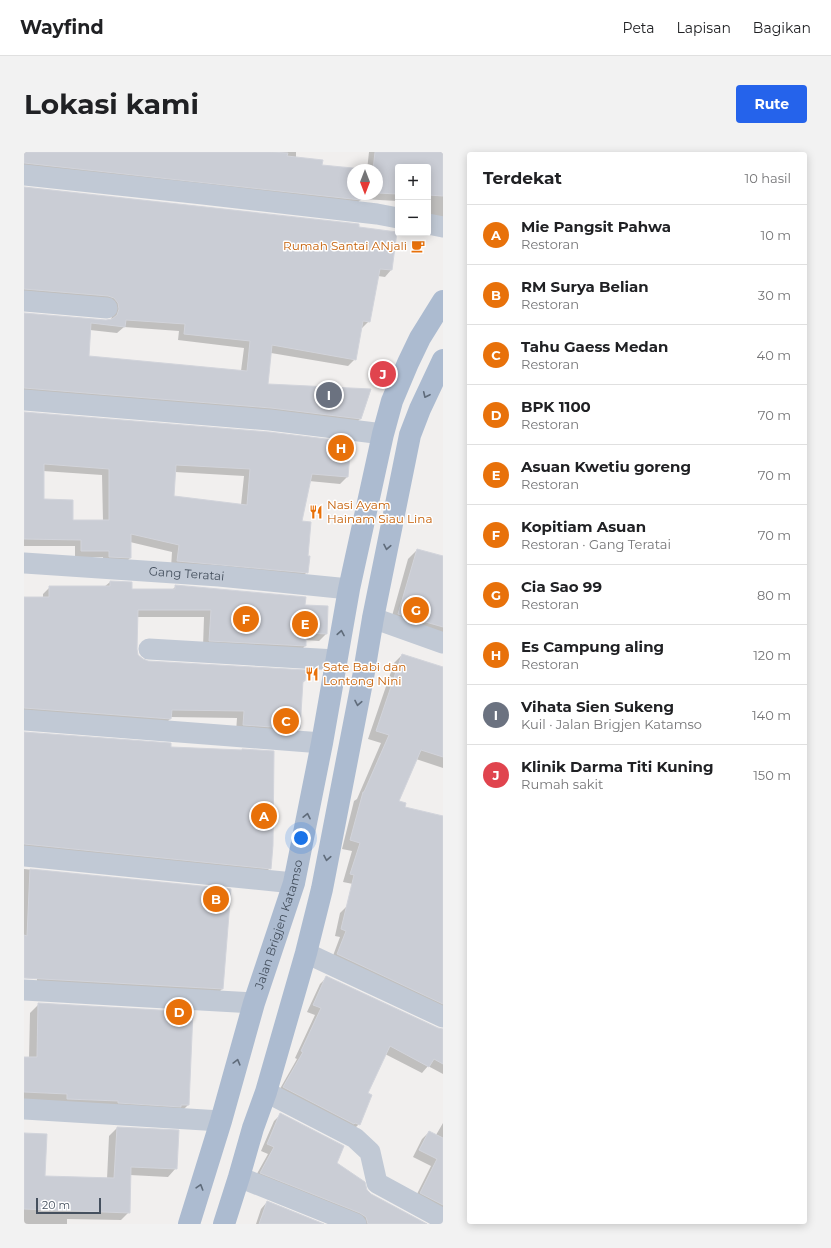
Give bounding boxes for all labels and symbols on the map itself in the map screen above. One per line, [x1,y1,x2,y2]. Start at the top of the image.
north arrow [347,164,383,200]
place label: Rumah Santai ANjali [283,238,407,253]
cafe icon: Rumah Santai ANjali [410,238,426,254]
pin: J [370,359,396,389]
pin: I [316,380,342,410]
one-way arrow [423,391,431,398]
pin: H [328,433,354,463]
place label: Nasi Ayam Hainam Siau Lina [327,497,433,526]
restaurant icon: Nasi Ayam Hainam Siau Lina [308,504,324,520]
one-way arrow [383,544,391,551]
street label: Gang Teratai [148,563,225,584]
pin: G [403,595,429,625]
pin: F [233,604,259,634]
pin: E [292,609,318,639]
one-way arrow [336,630,345,636]
place label: Sate Babi dan Lontong Nini [323,659,406,688]
restaurant icon: Sate Babi dan Lontong Nini [304,666,320,682]
one-way arrow [354,700,362,706]
pin: C [273,706,299,736]
pin: A [251,801,277,831]
one-way arrow [303,813,311,819]
your location [291,828,311,848]
one-way arrow [324,855,332,861]
street label: Jalan Brigjen Katamso [251,858,306,992]
pin: B [203,884,229,914]
pin: D [166,997,192,1027]
one-way arrow [233,1059,241,1065]
one-way arrow [196,1183,204,1190]
scale bar [36,1196,101,1215]

